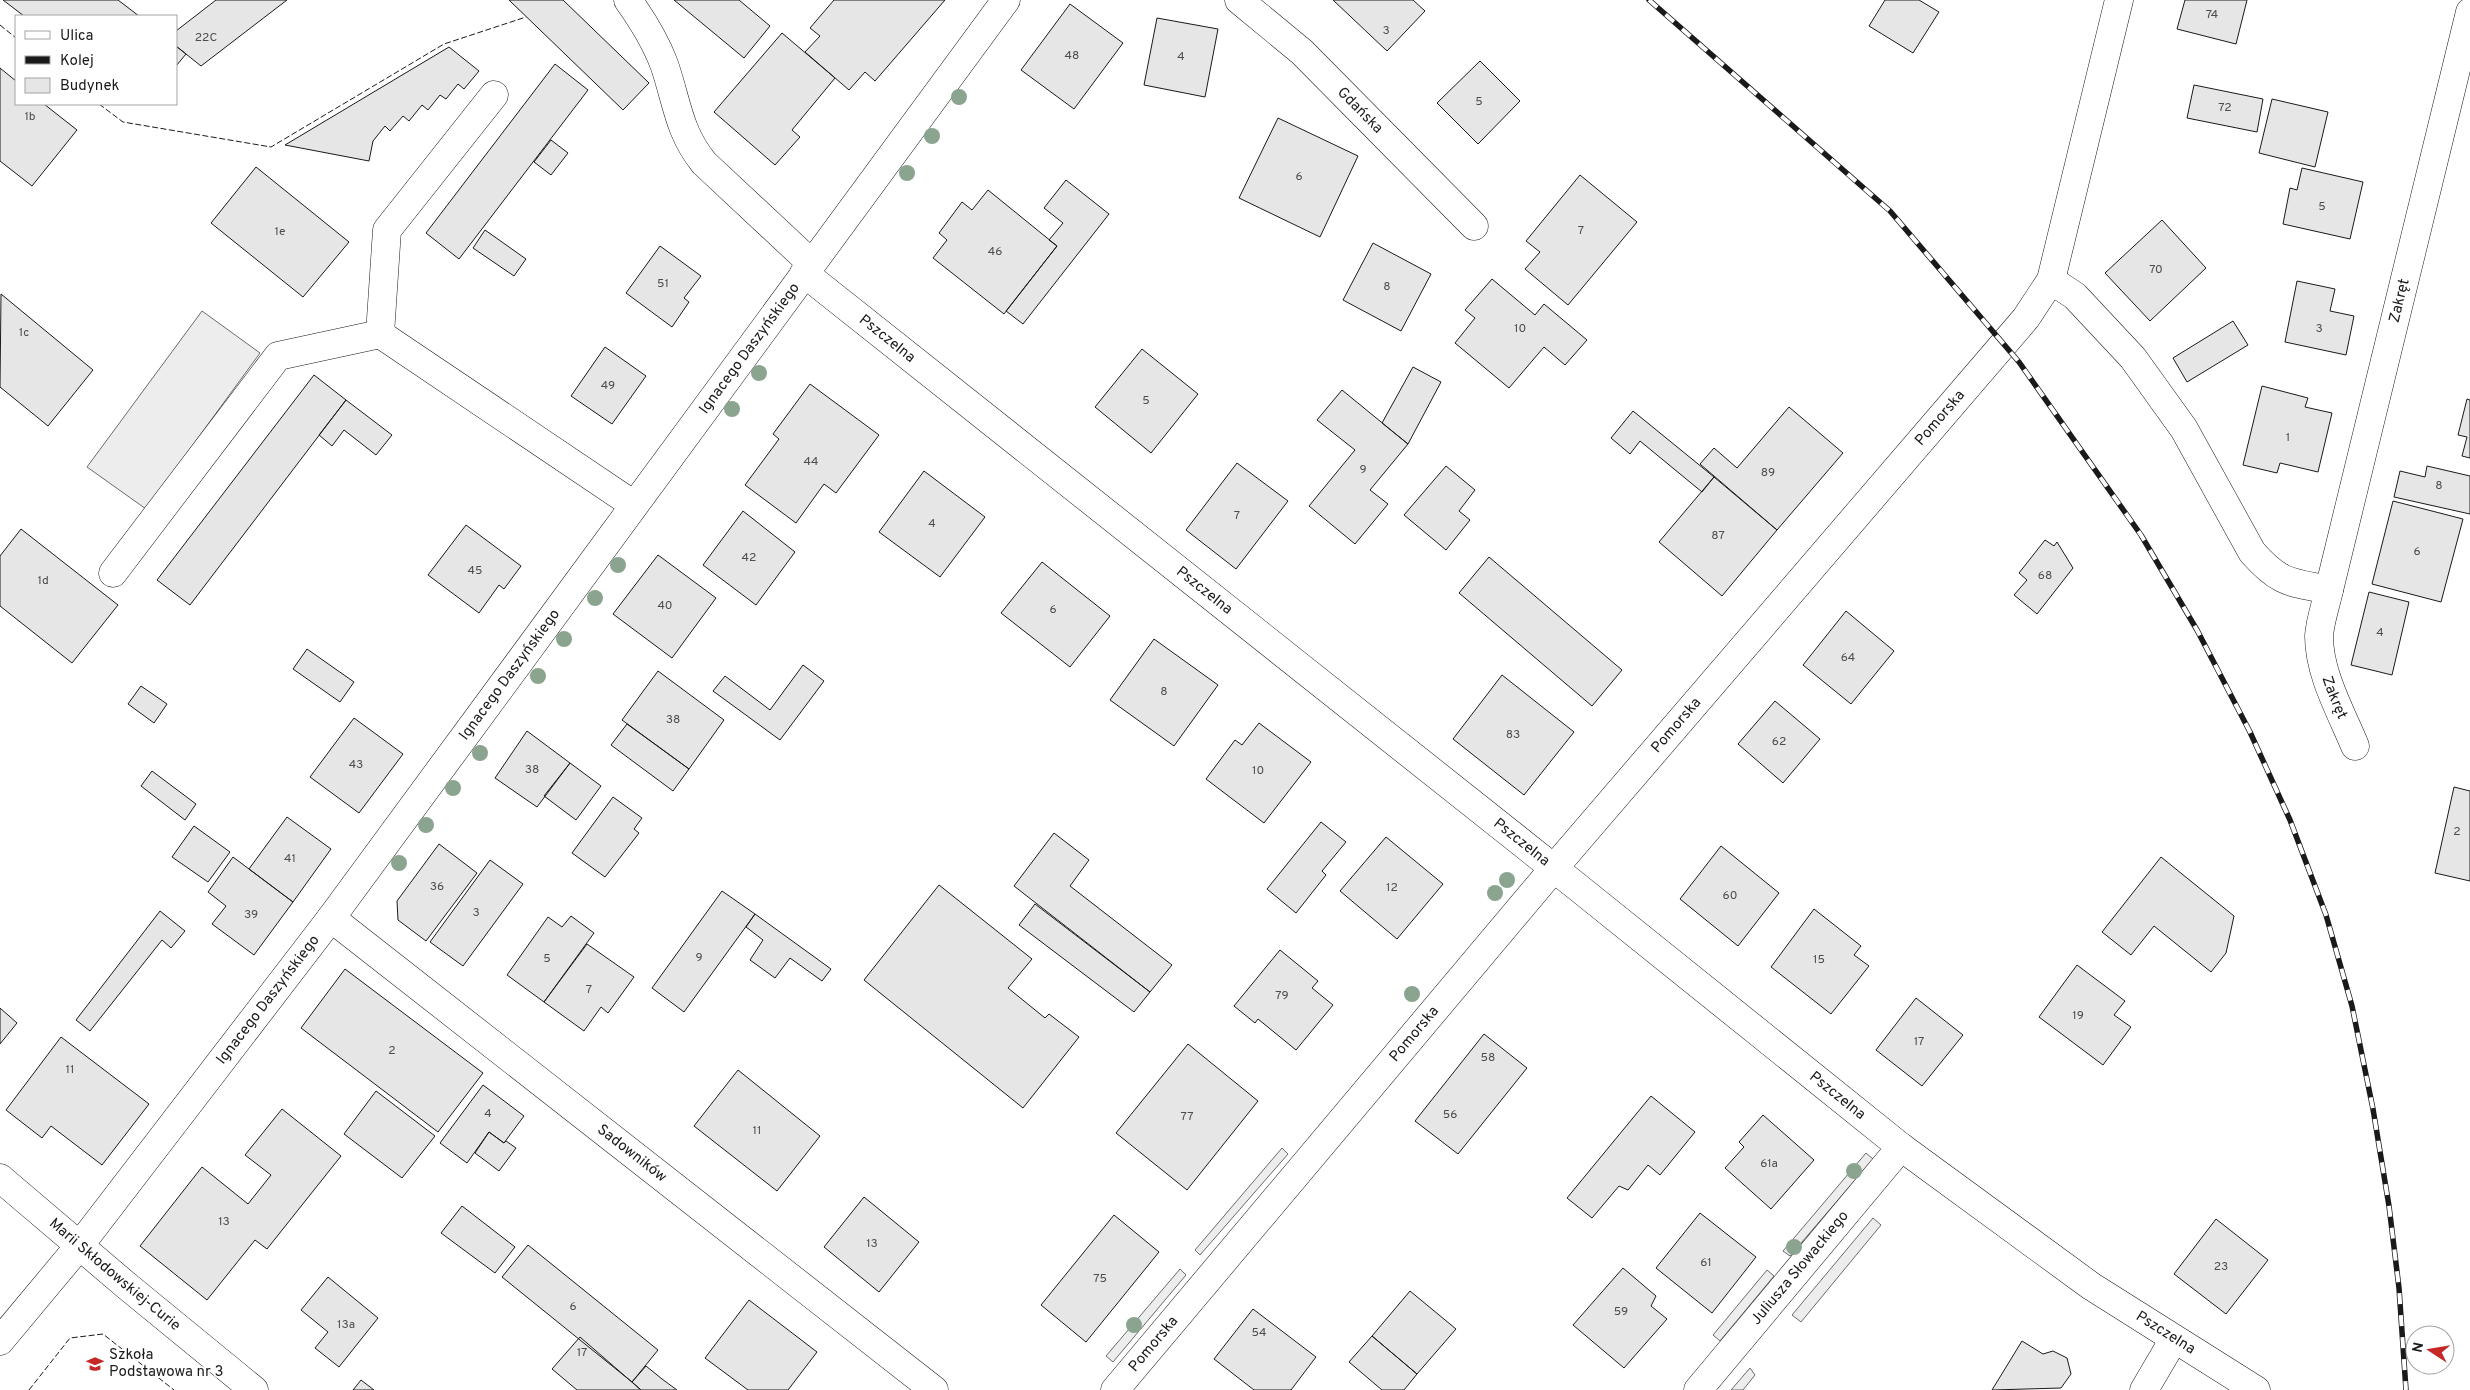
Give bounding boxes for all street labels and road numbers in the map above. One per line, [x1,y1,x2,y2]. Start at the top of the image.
street label: Gdańska [1333,83,1387,138]
street label: Zakręt [2385,277,2414,325]
street label: Ignacego Daszyńskiego [695,279,804,418]
street label: Pszczelna [855,311,919,367]
street label: Pomorska [1911,386,1969,450]
street label: Pszczelna [1172,562,1236,619]
street label: Ignacego Daszyńskiego [455,605,564,744]
street label: Zakręt [2317,674,2351,722]
street label: Pomorska [1647,694,1706,757]
street label: Pszczelna [1489,814,1554,871]
street label: Ignacego Daszyńskiego [212,931,324,1068]
street label: Pomorska [1385,1002,1443,1066]
street label: Pszczelna [1805,1068,1869,1124]
street label: Sadowników [593,1120,671,1187]
street label: Juliusza Słowackiego [1747,1207,1853,1329]
street label: Marii Skłodowskiej-Curie [45,1214,184,1335]
street label: Pszczelna [2132,1307,2199,1359]
street label: Pomorska [1125,1312,1183,1376]

